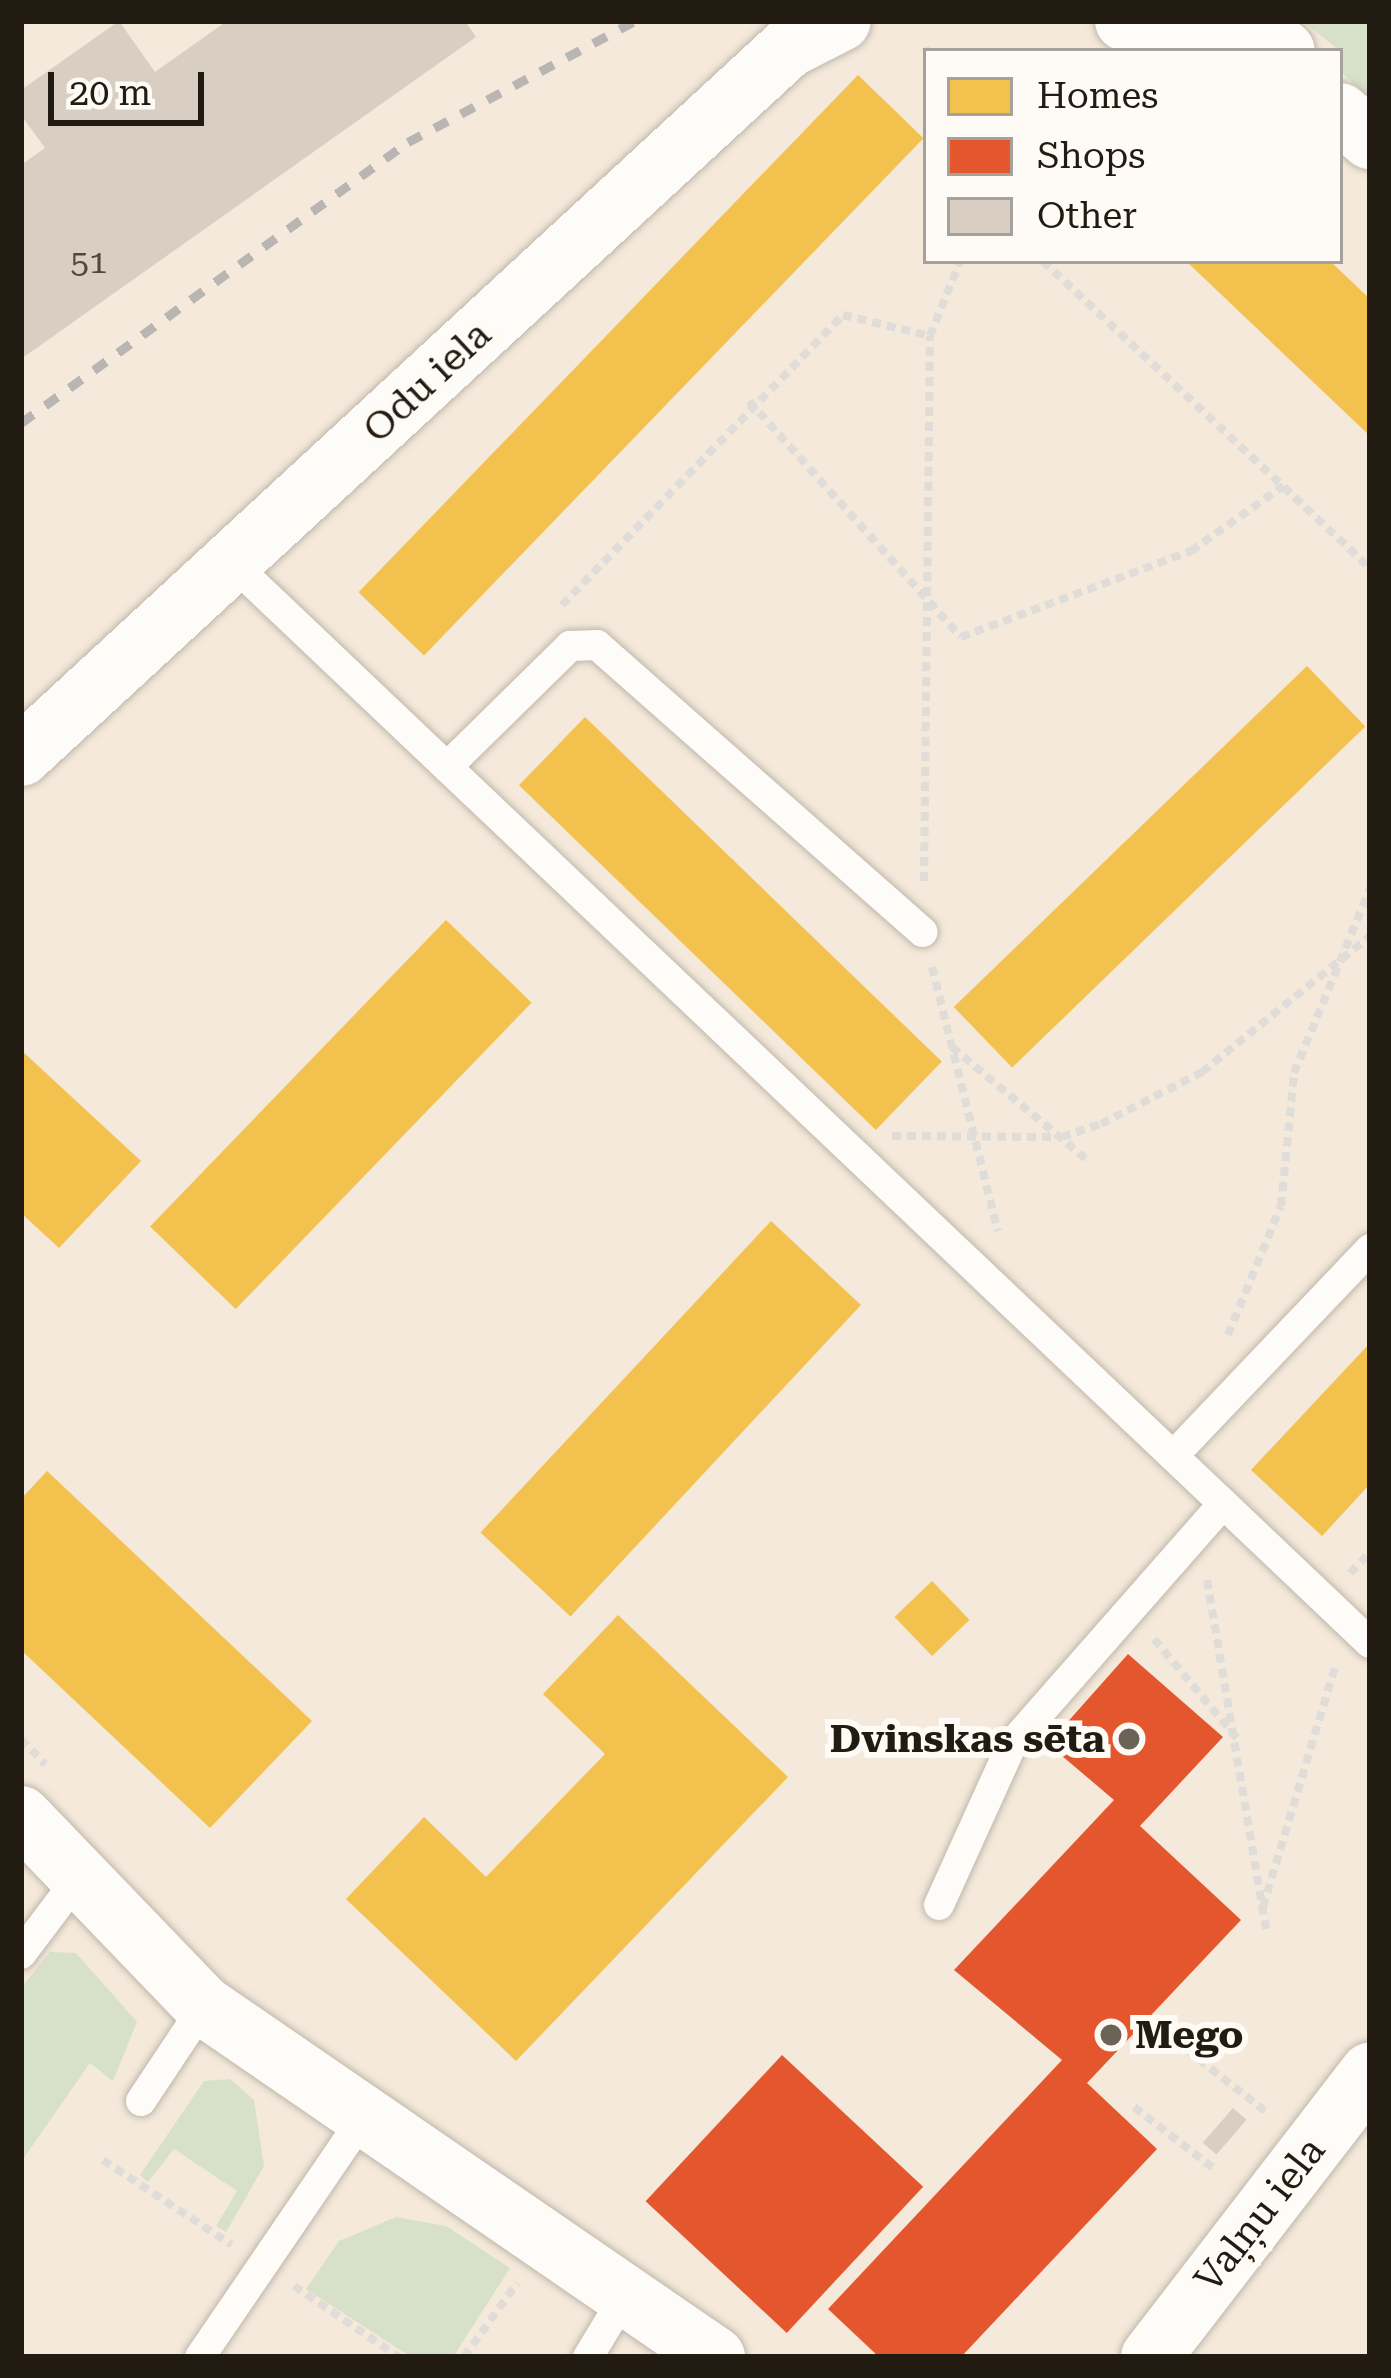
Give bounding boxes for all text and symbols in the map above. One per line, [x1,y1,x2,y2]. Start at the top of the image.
scale bar [54,48,210,122]
legend [923,48,1343,264]
text: 20 m [69,72,151,114]
text: Homes [1037,75,1158,117]
text: Shops [1037,135,1145,177]
text: Other [1037,195,1137,237]
house number: 51 [71,242,107,282]
street label: Odu iela [354,311,500,453]
place label: Dvinskas sēta [830,1716,1105,1762]
marker: Dvinskas sēta [1116,1726,1142,1752]
place label: Mego [1135,2012,1244,2058]
marker: Mego [1098,2022,1124,2048]
street label: Vaļņu iela [1185,2128,1335,2302]

